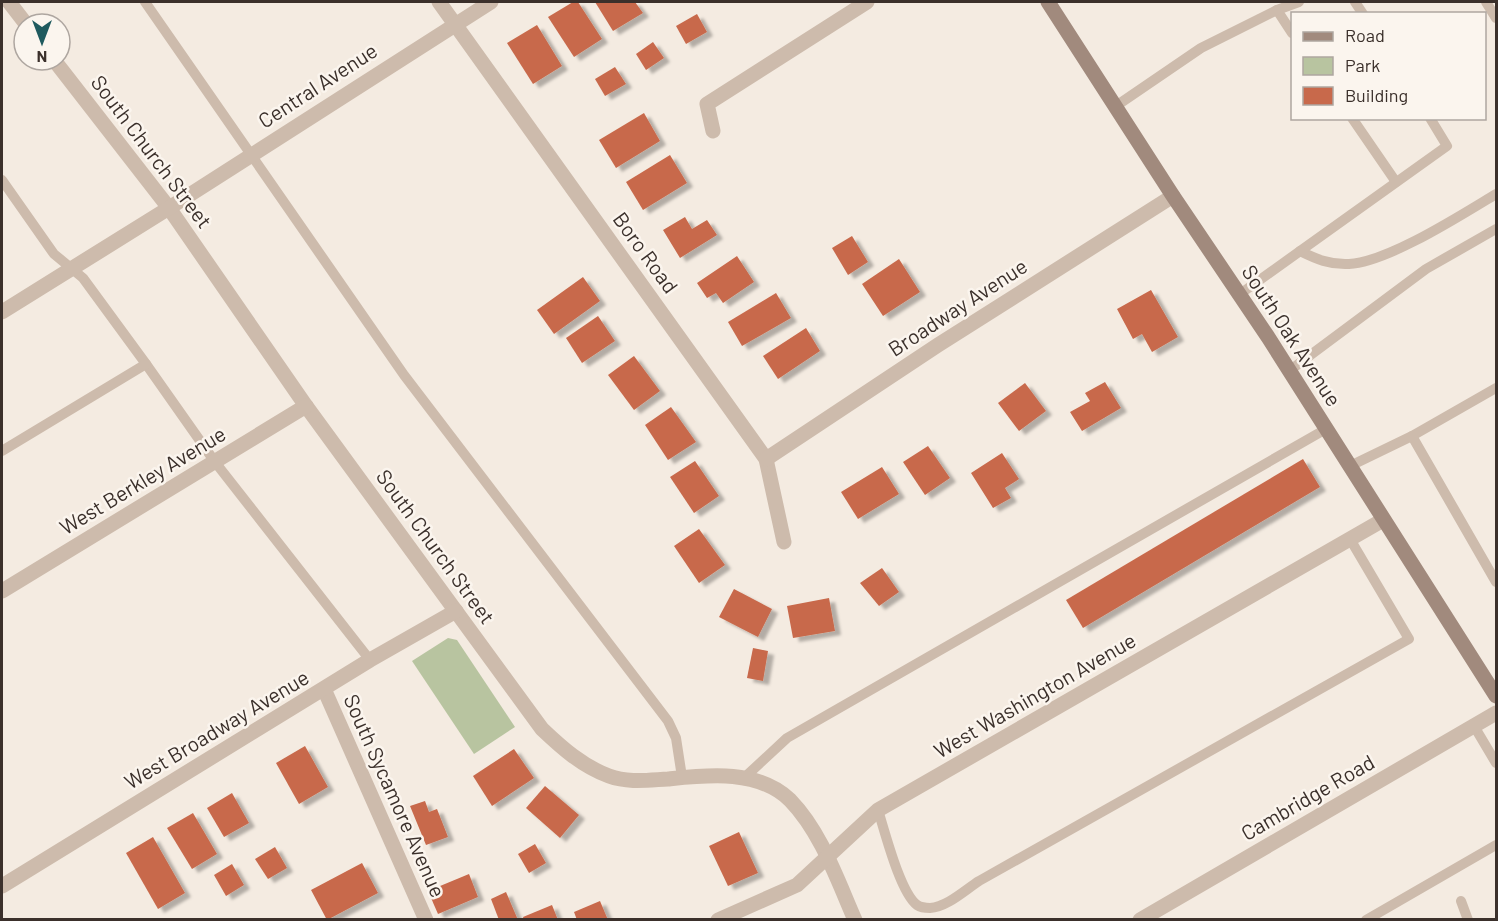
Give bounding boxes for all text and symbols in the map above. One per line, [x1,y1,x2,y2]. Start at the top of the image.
north arrow [12,12,72,72]
legend [1291,12,1486,120]
text: Road [1345,24,1385,46]
street label: Central Avenue [253,37,381,133]
text: N [37,48,47,67]
text: Park [1345,54,1380,76]
street label: South Church Street [87,70,218,232]
text: Building [1345,84,1408,106]
street label: Boro Road [608,207,684,298]
street label: Broadway Avenue [883,253,1031,361]
street label: South Oak Avenue [1237,260,1347,410]
street label: West Berkley Avenue [55,420,230,539]
street label: South Church Street [372,464,501,628]
street label: West Washington Avenue [929,627,1140,763]
street label: West Broadway Avenue [119,664,313,794]
street label: South Sycamore Avenue [339,690,451,901]
street label: Cambridge Road [1236,748,1378,845]

